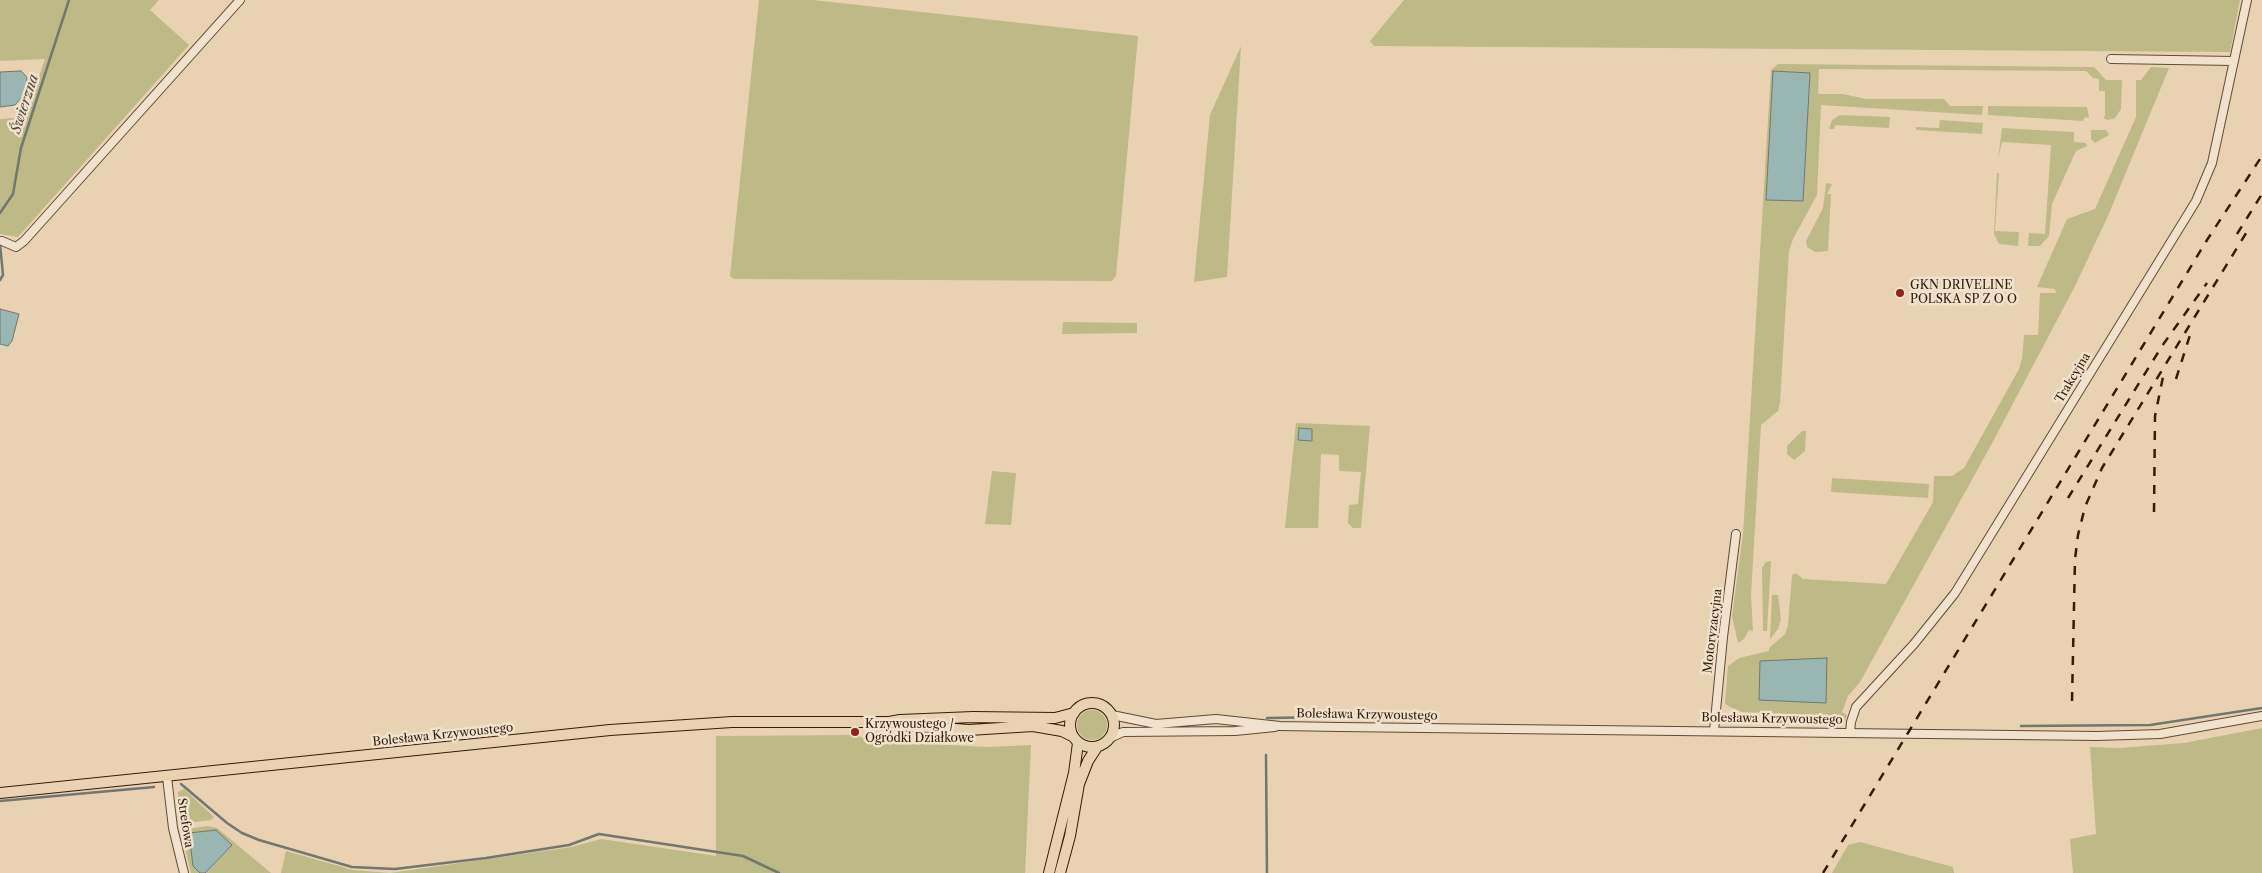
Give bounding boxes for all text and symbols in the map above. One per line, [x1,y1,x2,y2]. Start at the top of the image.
water label: Świerzna [8,72,42,136]
place label: GKN DRIVELINE POLSKA SP Z O O [1910,279,2017,307]
marker: GKN DRIVELINE POLSKA SP Z O O [1894,287,1906,299]
street label: Trakcyjna [2052,350,2094,406]
street label: Motoryzacyjna [1701,588,1725,674]
street label: Bolesława Krzywoustego [1296,707,1438,723]
street label: Bolesława Krzywoustego [1701,711,1843,727]
place label: Krzywoustego / Ogródki Działkowe [865,718,974,746]
street label: Bolesława Krzywoustego [372,720,514,750]
marker: Krzywoustego / Ogródki Działkowe [849,726,861,738]
street label: Strefowa [174,797,196,849]

